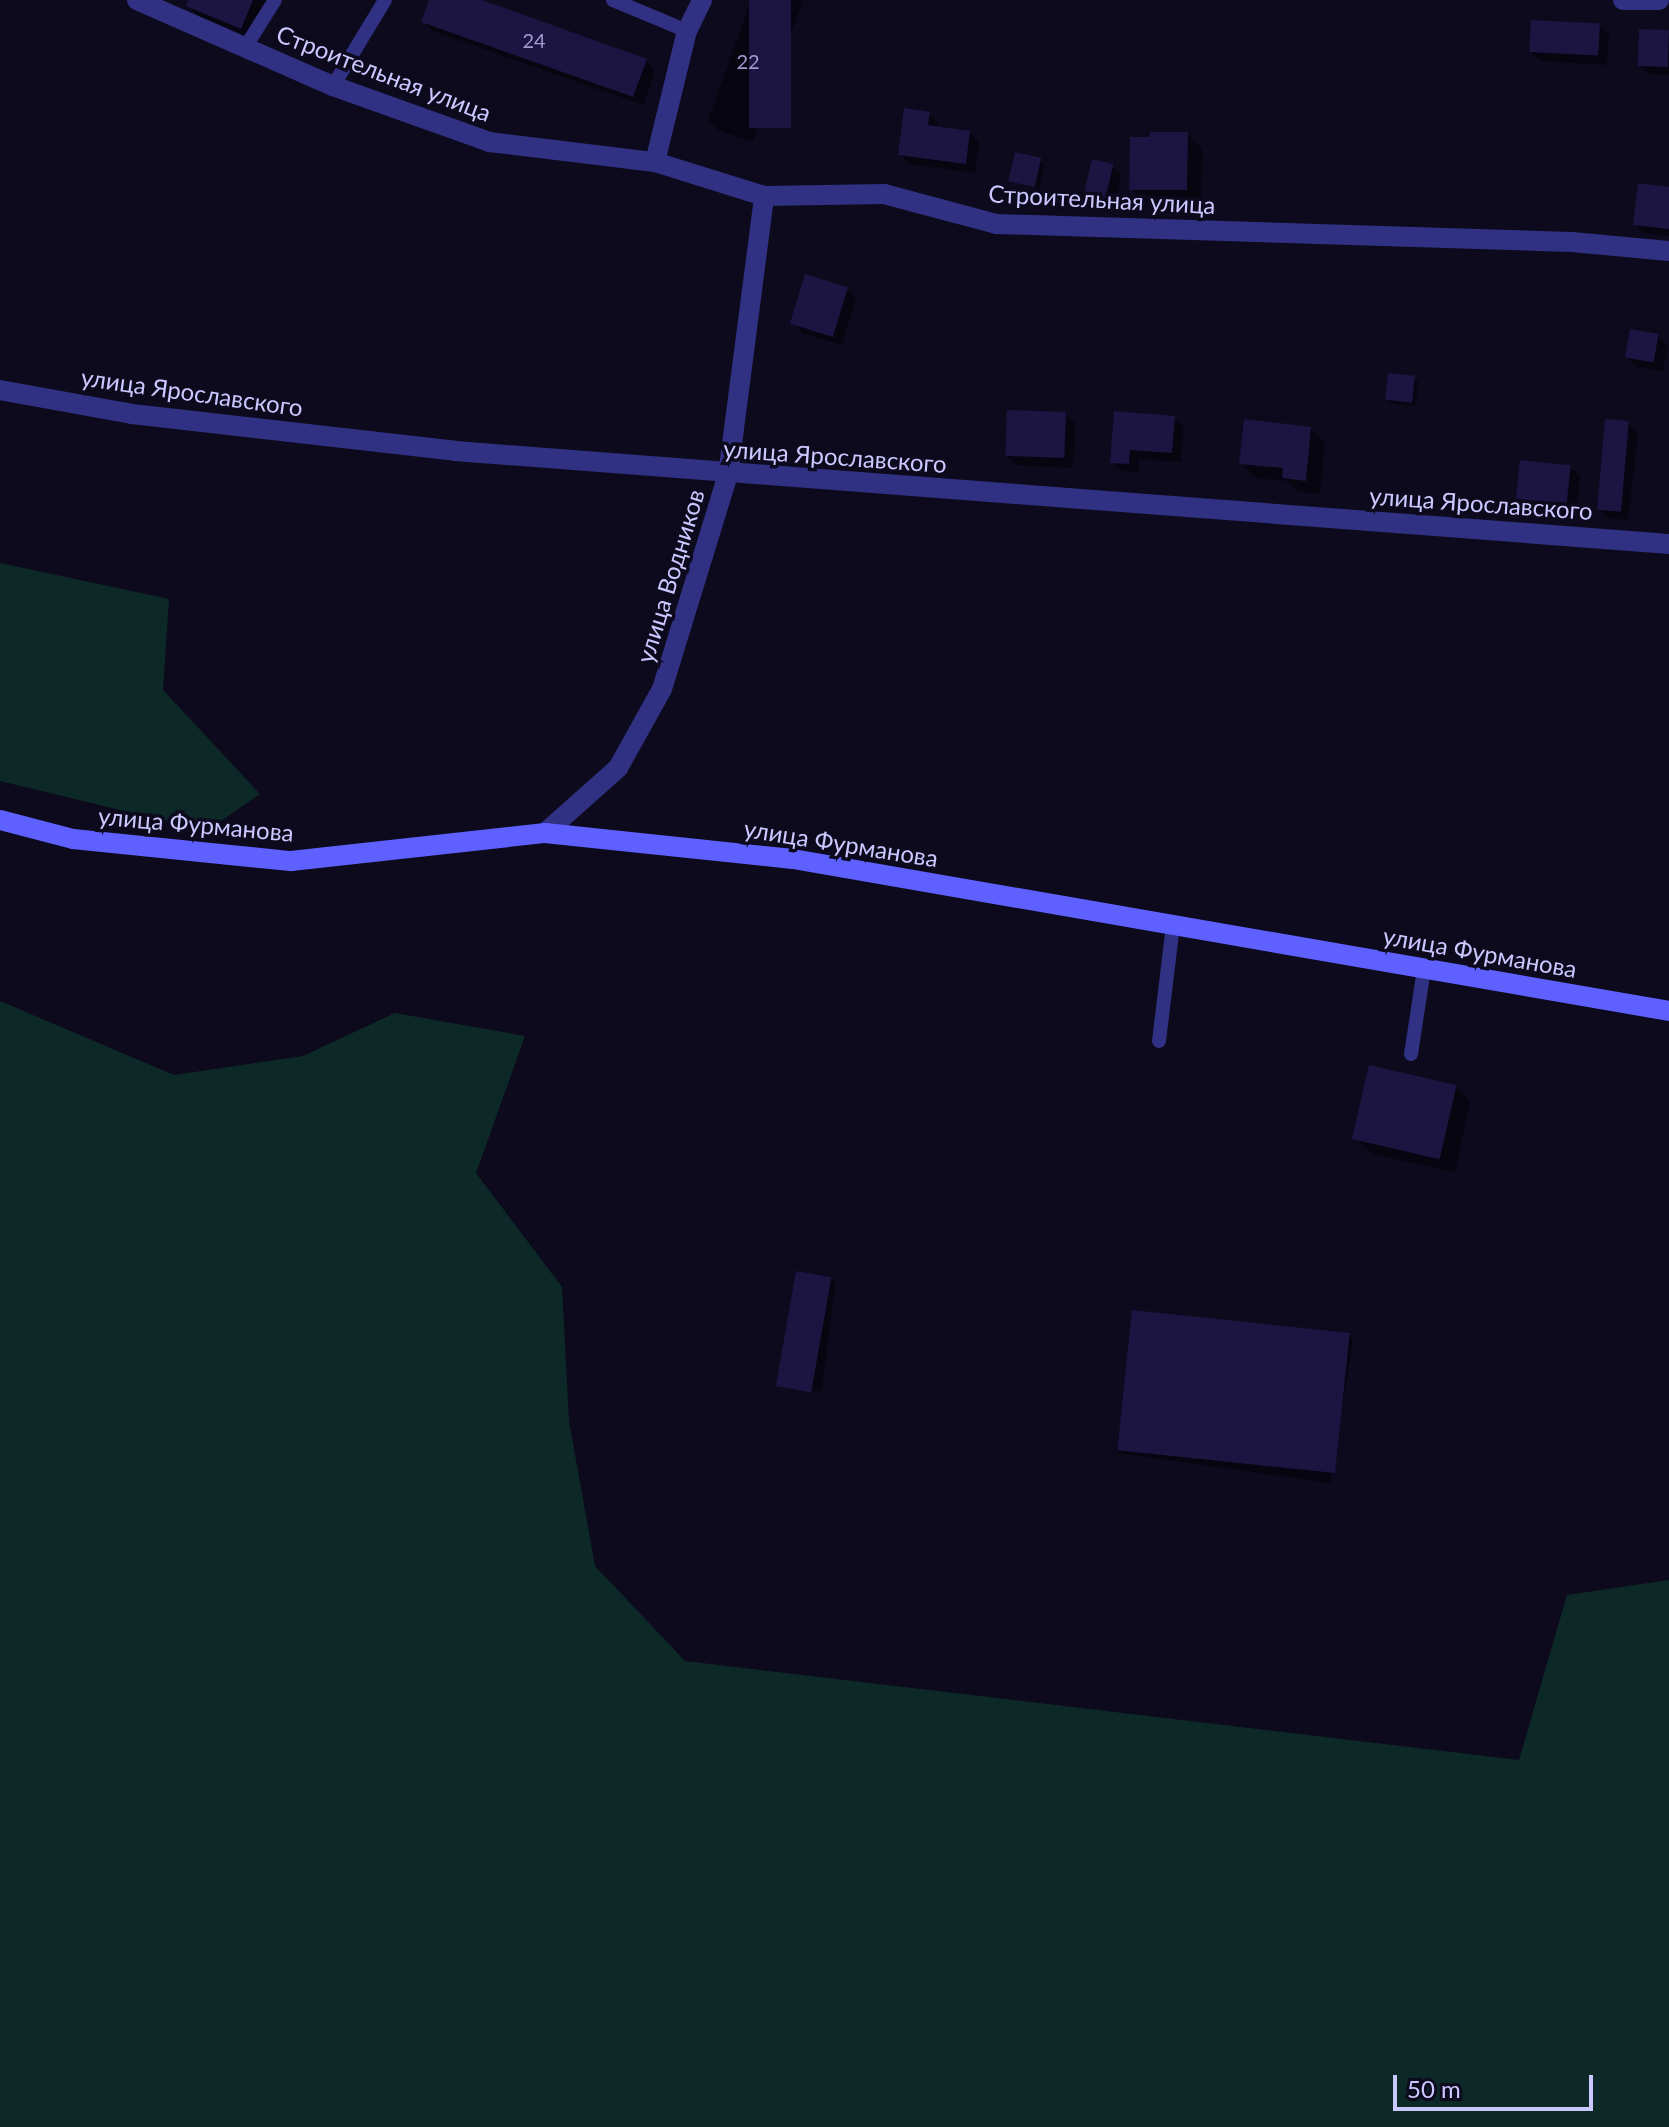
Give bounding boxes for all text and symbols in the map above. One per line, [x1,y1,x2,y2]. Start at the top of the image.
street label: Строительная улица [273,19,495,127]
house number: 24 [522,28,546,52]
house number: 22 [736,49,760,73]
street label: Строительная улица [988,179,1216,219]
street label: улица Ярославского [79,362,305,422]
street label: улица Ярославского [722,434,948,478]
street label: улица Ярославского [1368,481,1594,525]
street label: улица Водников [630,486,710,666]
street label: улица Фурманова [97,801,295,847]
street label: улица Фурманова [742,813,940,873]
street label: улица Фурманова [1381,921,1579,983]
scale bar [1397,2059,1597,2109]
text: 50 m [1407,2074,1461,2103]

